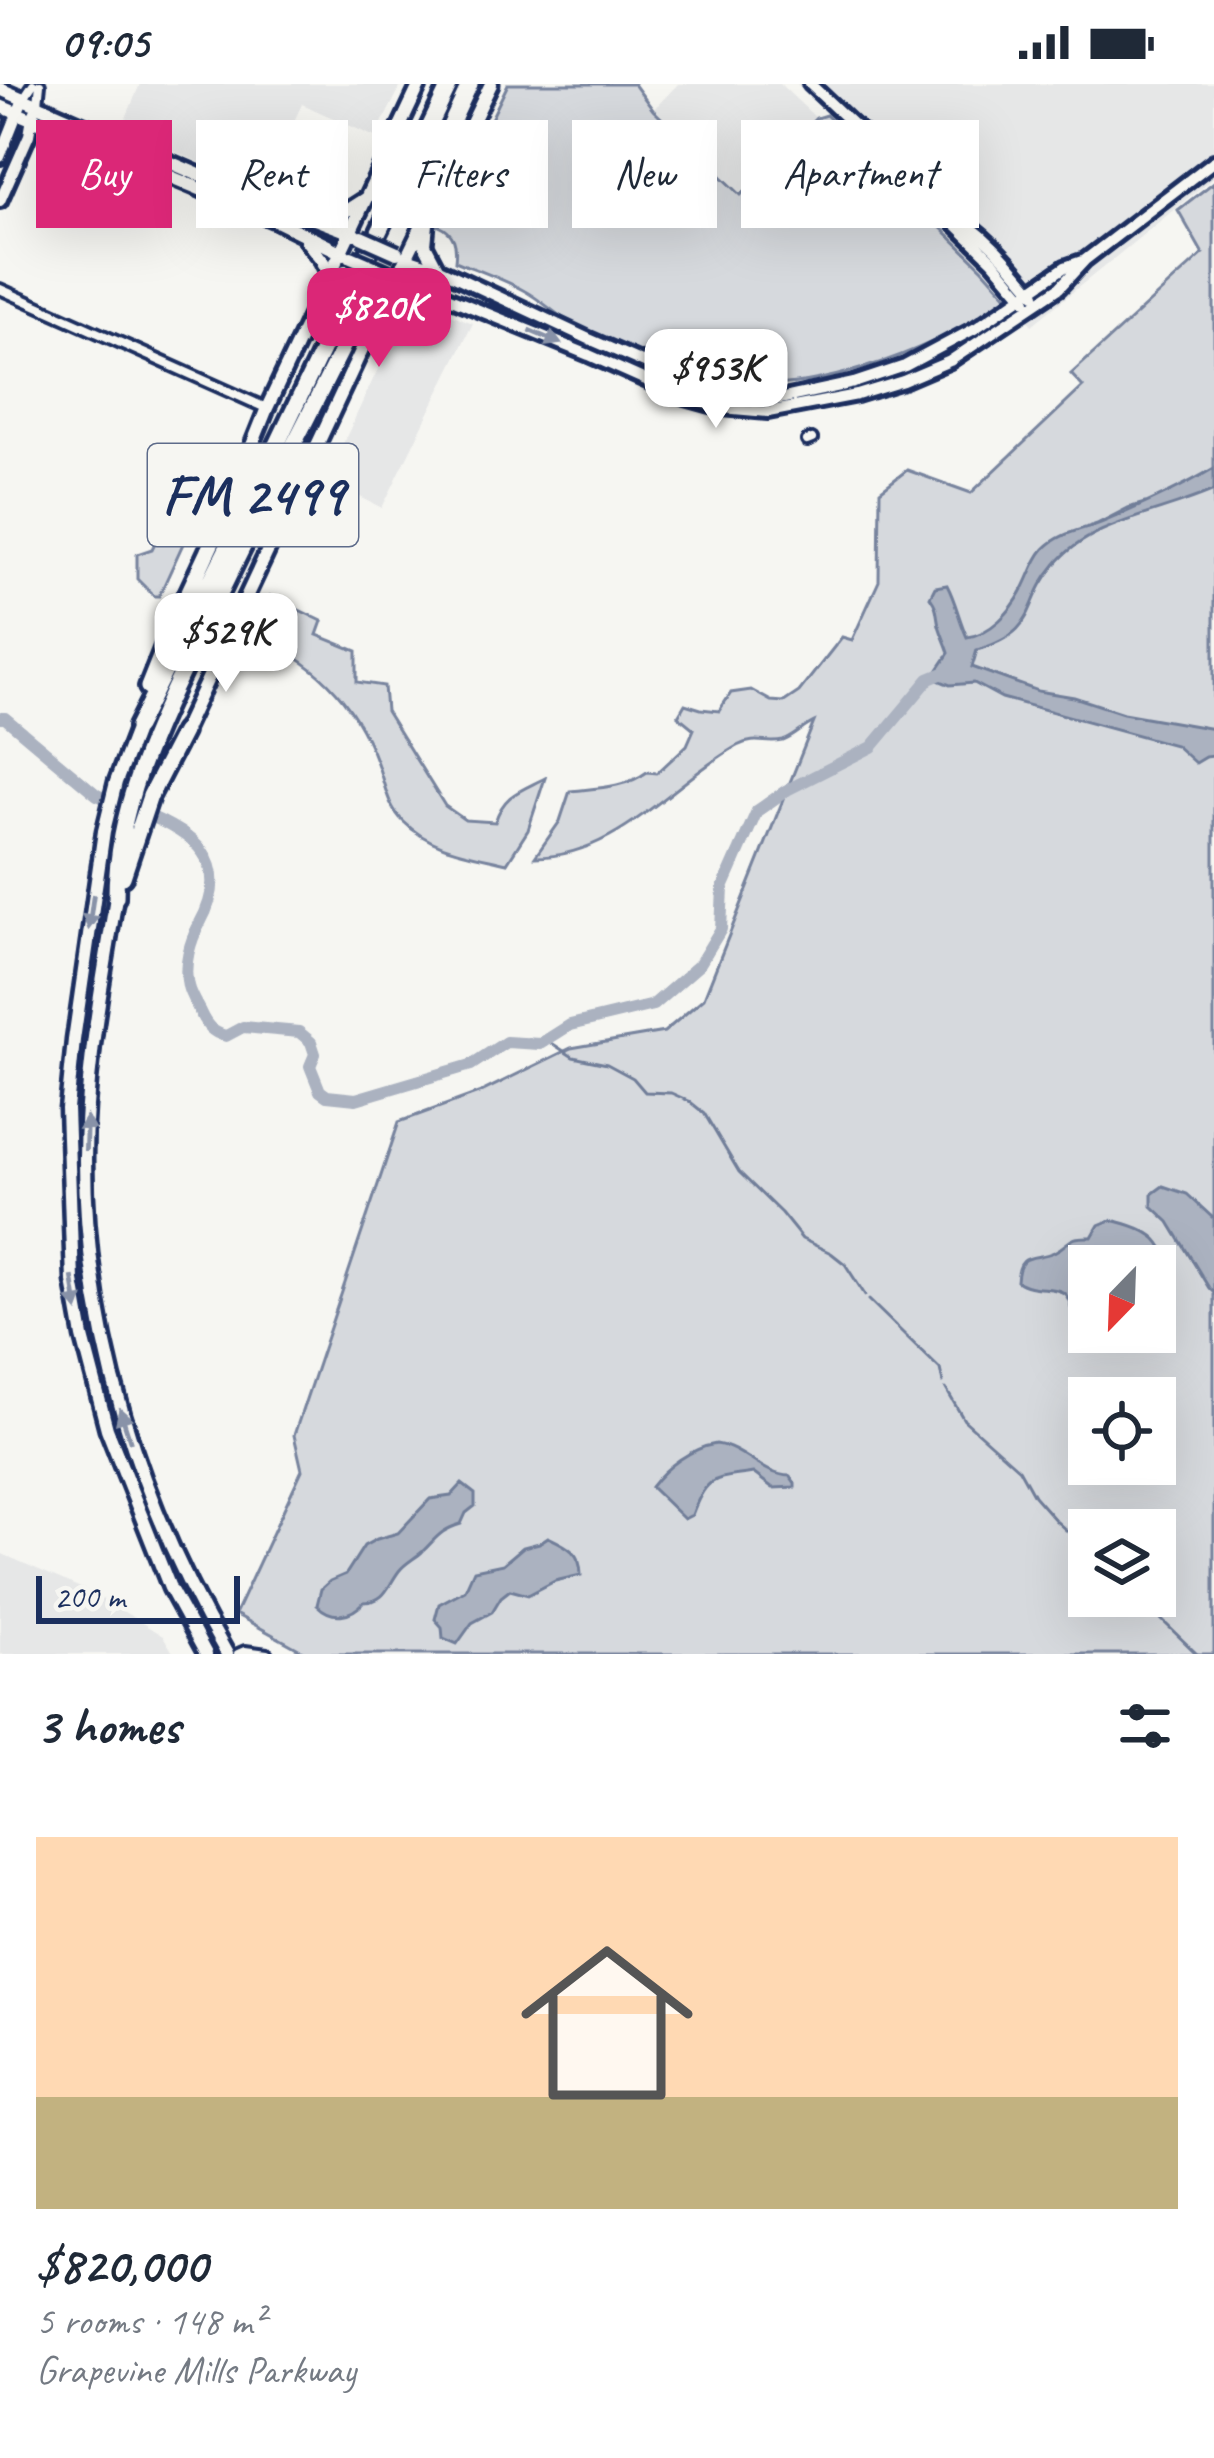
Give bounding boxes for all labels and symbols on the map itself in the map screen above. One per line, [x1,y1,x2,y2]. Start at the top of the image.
pin: $820K [295,268,463,370]
one-way arrow [527,328,563,347]
pin: $953K [632,329,800,431]
road number: FM 2499 [148,444,358,546]
pin: $529K [142,593,310,695]
one-way arrow [82,894,101,932]
one-way arrow [77,1113,96,1151]
north arrow [1068,1245,1176,1353]
one-way arrow [66,1276,85,1313]
one-way arrow [114,1406,133,1443]
scale bar [36,1570,240,1623]

